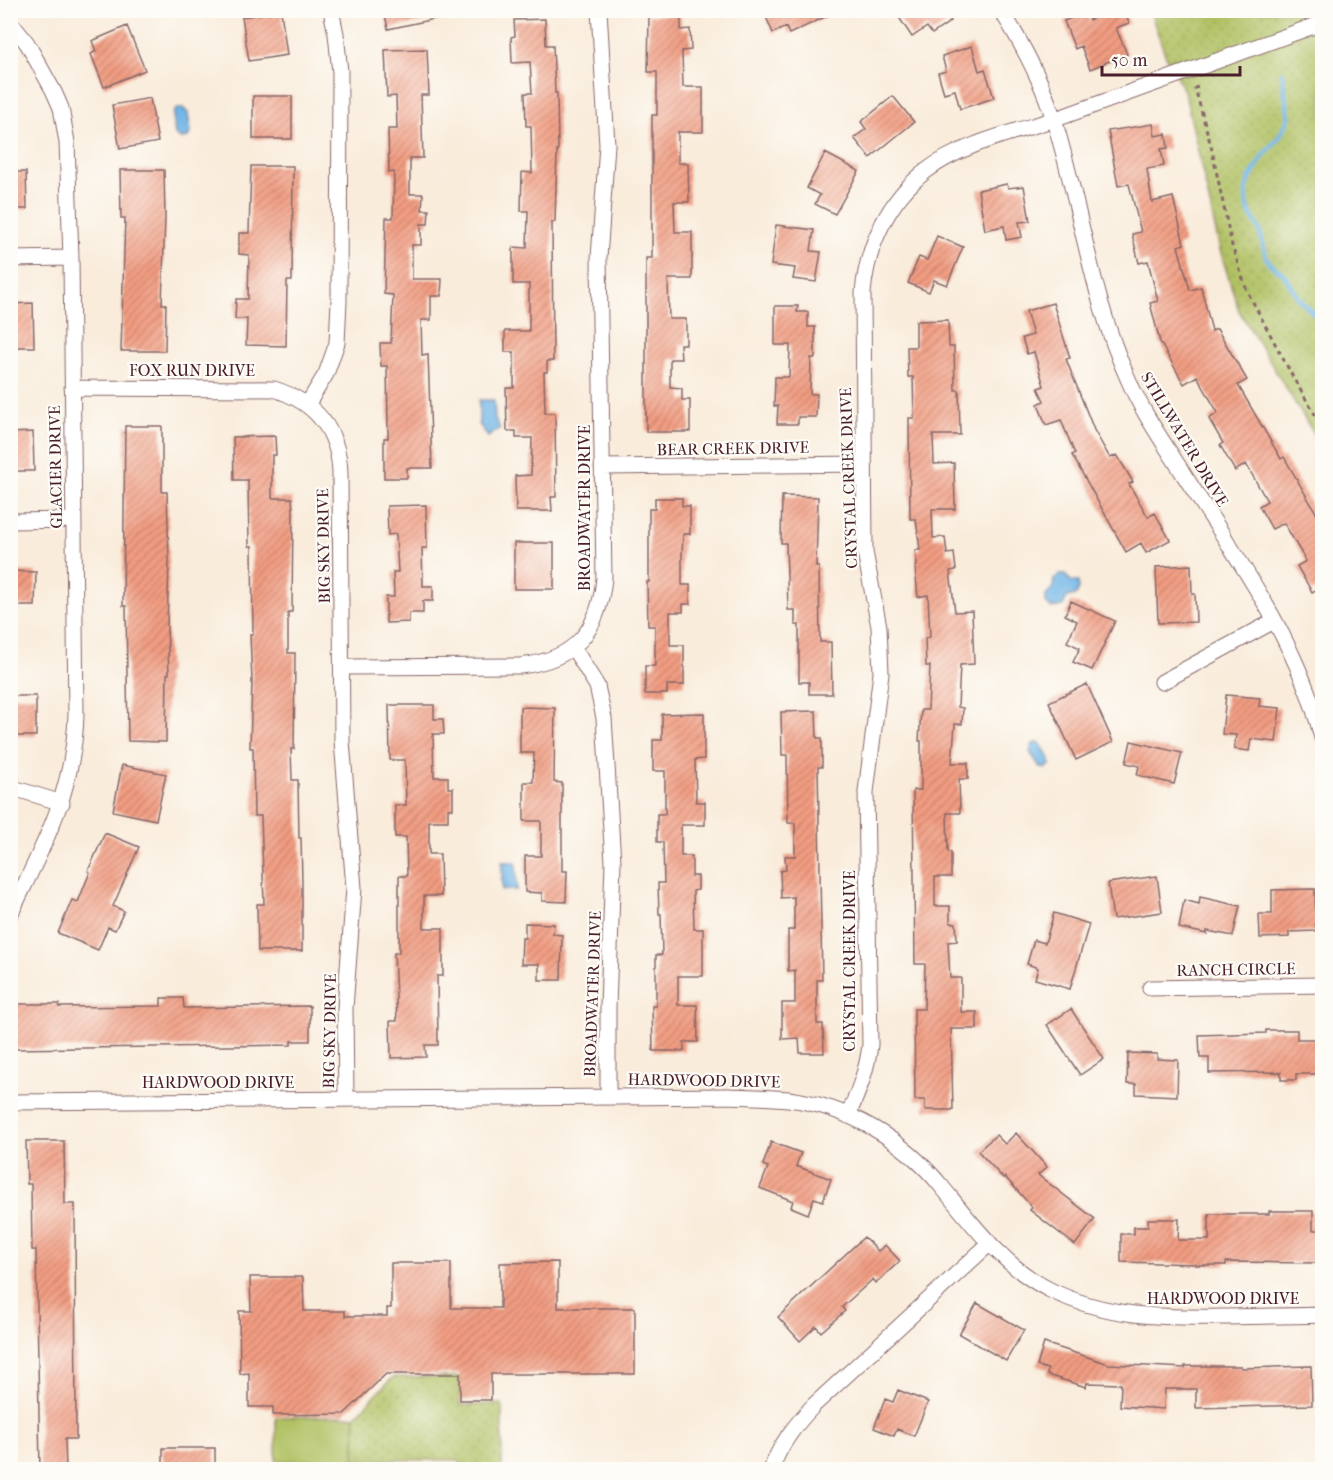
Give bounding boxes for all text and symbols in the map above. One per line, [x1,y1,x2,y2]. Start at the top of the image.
scale bar [1102,39,1240,77]
text: 50 m [1111,50,1148,71]
street label: FOX RUN DRIVE [129,361,255,380]
street label: STILLWATER DRIVE [1137,369,1232,510]
street label: CRYSTAL CREEK DRIVE [836,387,861,569]
street label: GLACIER DRIVE [45,405,66,529]
street label: BROADWATER DRIVE [575,425,594,591]
street label: BEAR CREEK DRIVE [657,438,810,459]
street label: BIG SKY DRIVE [313,488,334,604]
street label: CRYSTAL CREEK DRIVE [840,870,859,1052]
street label: BROADWATER DRIVE [580,910,605,1078]
street label: RANCH CIRCLE [1176,959,1296,980]
street label: BIG SKY DRIVE [319,973,340,1089]
street label: HARDWOOD DRIVE [628,1070,781,1091]
street label: HARDWOOD DRIVE [142,1073,295,1092]
street label: HARDWOOD DRIVE [1147,1289,1300,1308]

